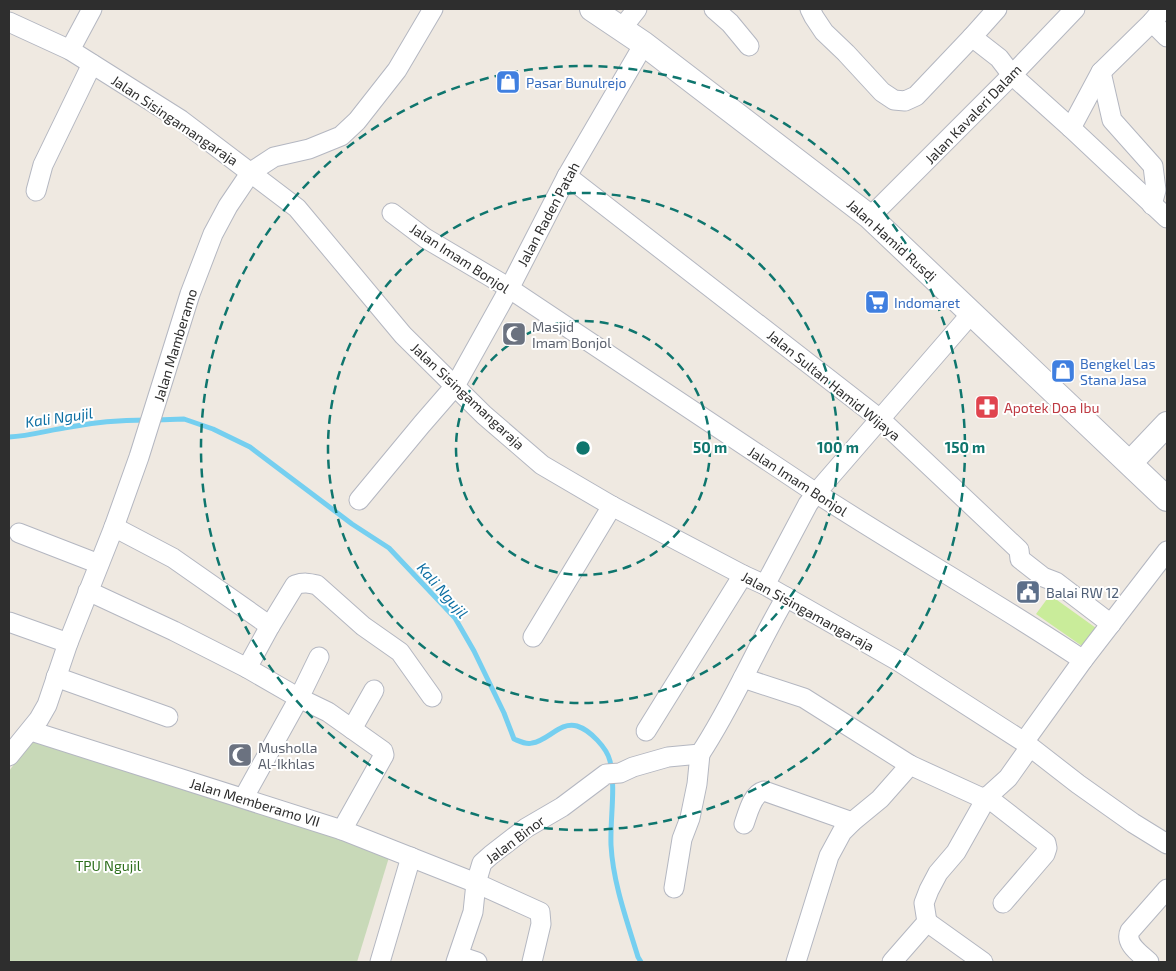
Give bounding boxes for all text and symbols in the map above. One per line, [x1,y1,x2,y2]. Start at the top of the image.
street label: Jalan Kavaleri Dalam [921,61,1025,167]
shop icon: Pasar Bunulrejo [495,69,521,95]
street label: Jalan Sisingamangaraja [108,71,242,169]
place label: Pasar Bunulrejo [526,74,627,91]
street label: Jalan Raden Patah [513,159,583,269]
street label: Jalan Hamid Rusdi [844,195,940,285]
street label: Jalan Imam Bonjol [407,220,514,297]
street label: Jalan Mamberamo [150,287,200,403]
supermarket icon: Indomaret [864,289,890,315]
place label: Indomaret [894,294,960,311]
place label: Masjid Imam Bonjol [532,318,612,351]
mosque icon: Masjid Imam Bonjol [501,321,527,347]
street label: Jalan Sultan Hamid Wijaya [764,326,904,444]
street label: Jalan Sisingamangaraja [408,339,528,453]
place label: Bengkel Las Stana Jasa [1080,355,1156,388]
shop icon: Bengkel Las Stana Jasa [1050,358,1076,384]
pharmacy icon: Apotek Doa Ibu [974,394,1000,420]
place label: Apotek Doa Ibu [1004,399,1099,416]
water label: Kali Ngujil [24,403,94,432]
text: 50 m [693,438,727,456]
text: 100 m [817,438,859,456]
text: 150 m [945,438,985,456]
centre of rings [574,439,592,457]
street label: Jalan Imam Bonjol [745,443,852,520]
water label: Kali Ngujil [413,558,472,622]
street label: Jalan Sisingamangaraja [739,567,877,655]
public building icon: Balai RW 12 [1015,579,1041,605]
place label: Balai RW 12 [1046,584,1119,601]
place label: Musholla Al-Ikhlas [258,739,317,772]
mosque icon: Musholla Al-Ikhlas [227,742,253,768]
street label: Jalan Memberamo VII [188,774,322,830]
street label: Jalan Binor [482,811,548,867]
park label: TPU Ngujil [75,857,142,874]

